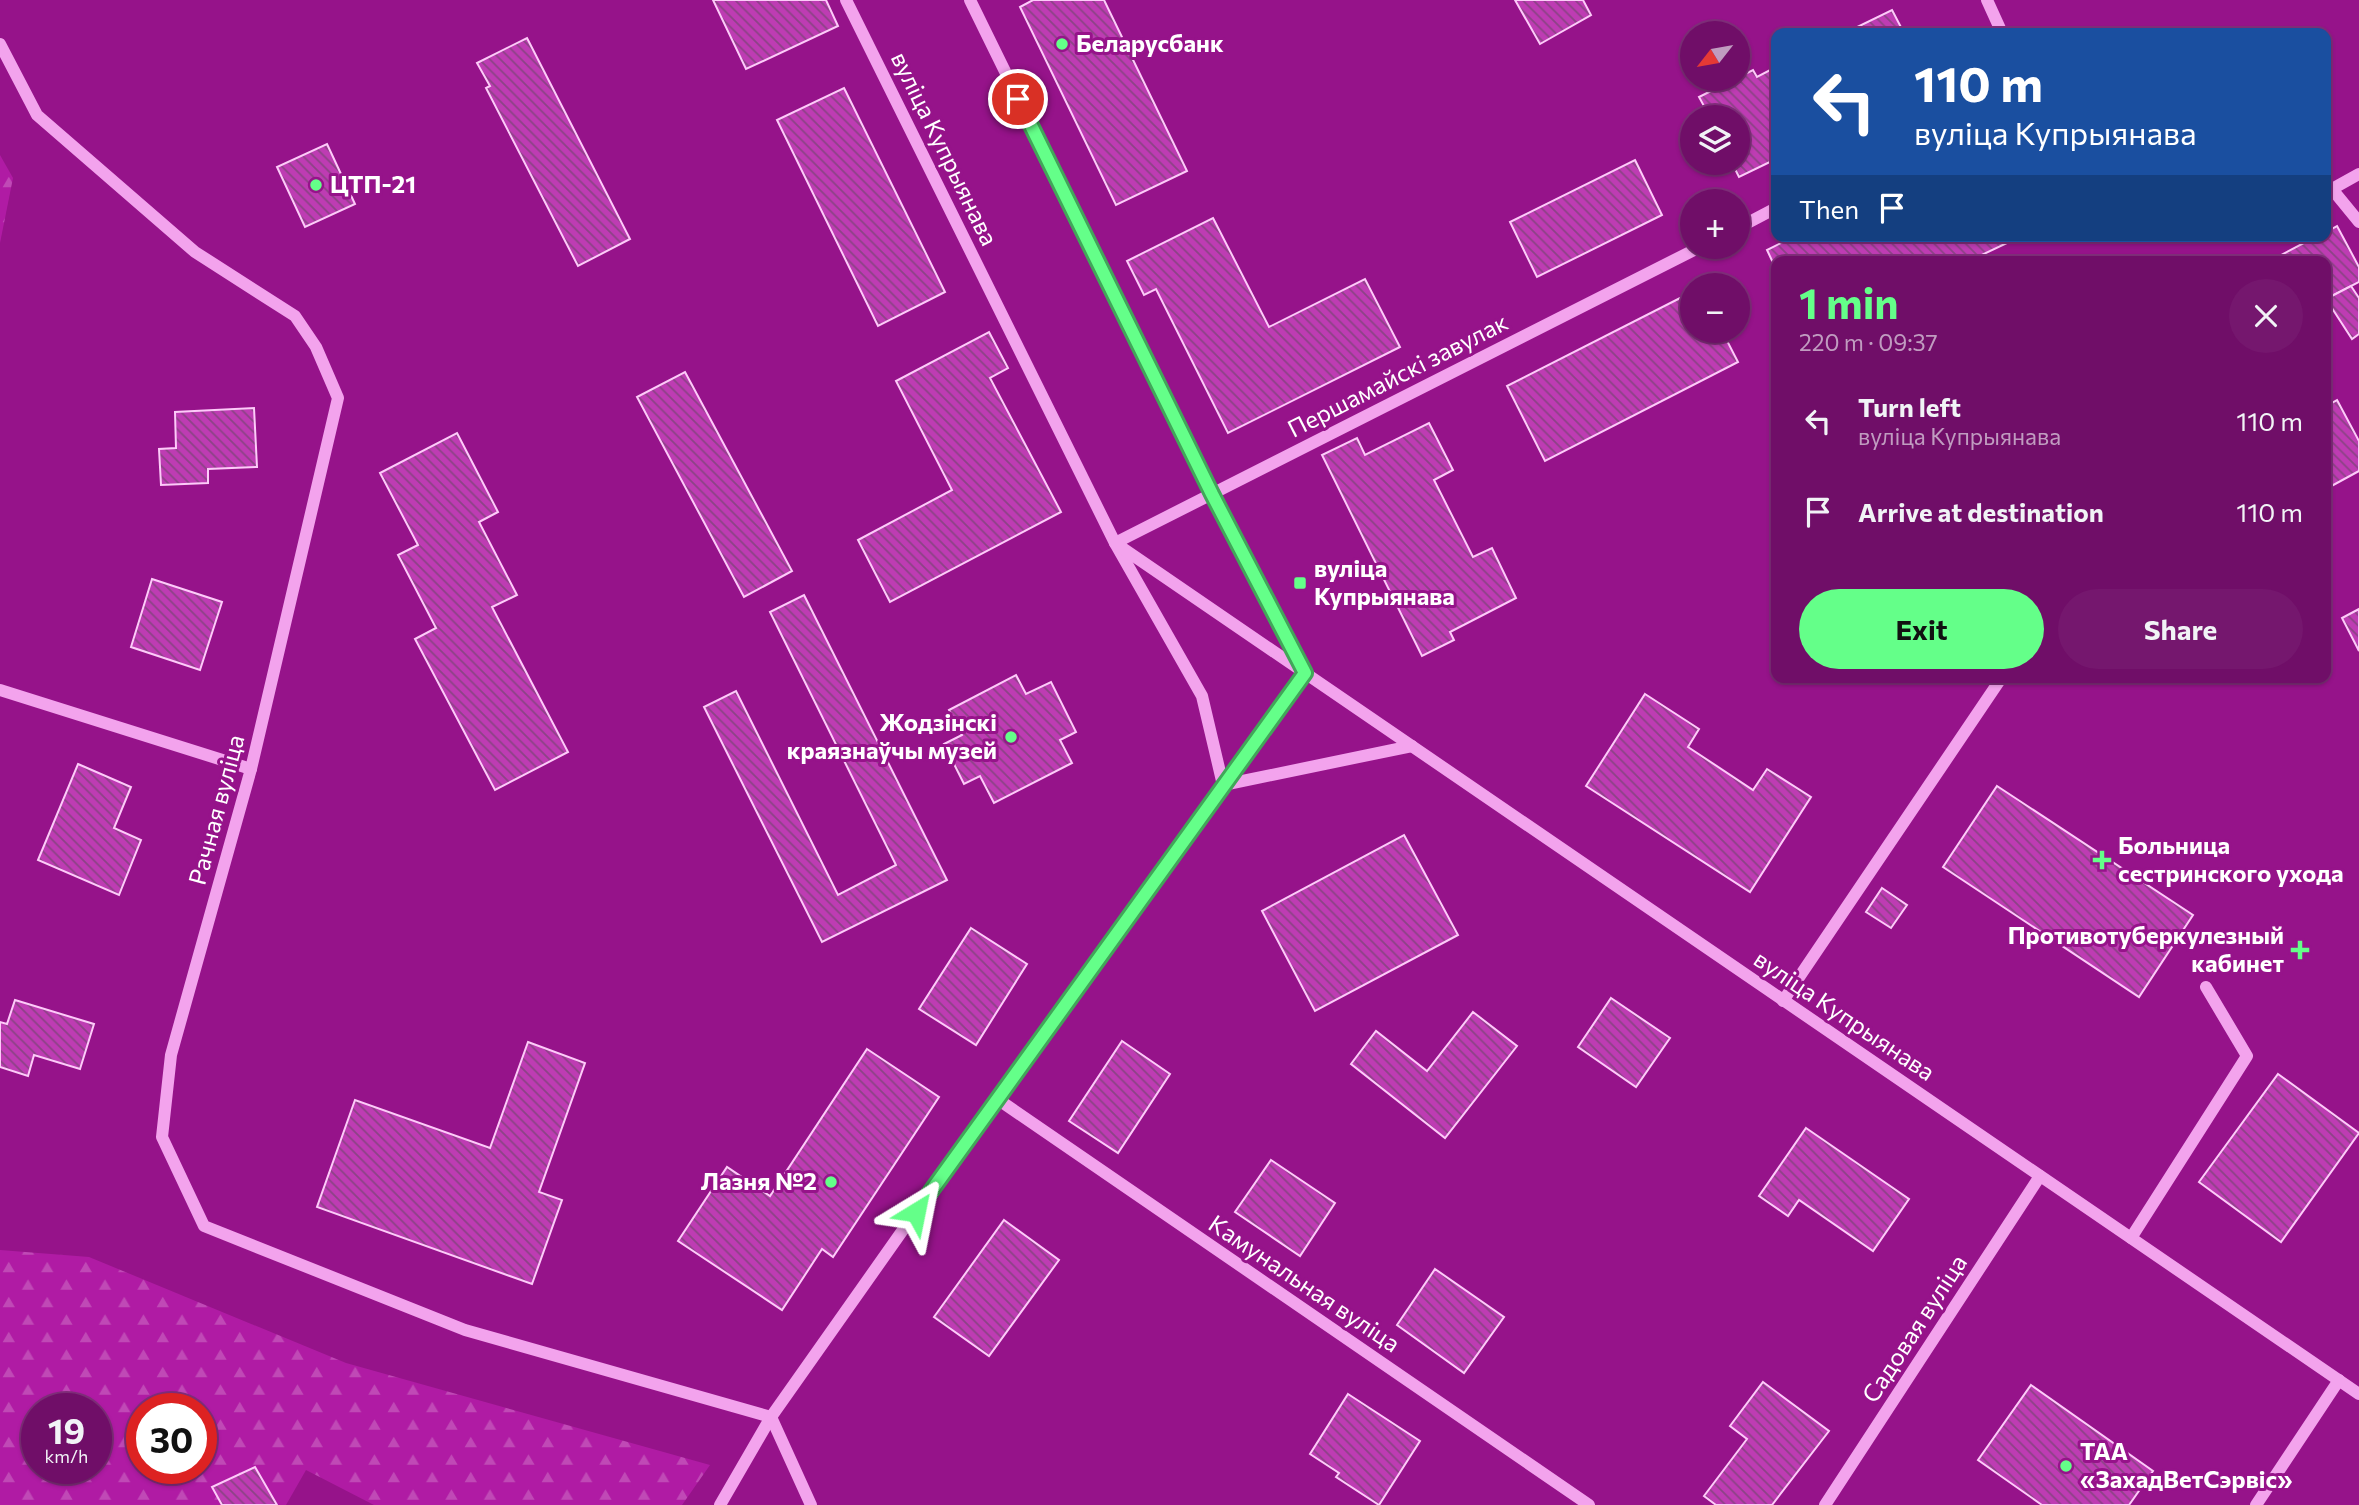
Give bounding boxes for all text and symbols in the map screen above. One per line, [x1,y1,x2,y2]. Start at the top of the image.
north arrow [1680,21,1750,91]
map controls [1680,21,1750,343]
place label: Беларусбанк [1076,28,1224,57]
marker: Беларусбанк [1054,36,1070,52]
street label: вуліца Купрыянава [886,47,1005,250]
text: 110 m [1914,52,2043,112]
icon: left [1799,56,1890,147]
pin [988,69,1048,129]
icon: arrive [999,80,1037,118]
button: layers [1680,105,1750,175]
text: вуліца Купрыянава [1914,112,2197,152]
place label: ЦТП-21 [330,169,416,198]
marker: ЦТП-21 [308,177,324,193]
button: + [1680,189,1750,259]
icon: arrive [1873,189,1911,227]
text: Then [1799,193,1859,224]
button: − [1680,273,1750,343]
text: 1 min [1799,276,1899,328]
button: close [2229,279,2303,353]
street label: Першамайскі завулак [1282,306,1512,443]
text: 220 m · 09:37 [1799,328,1938,356]
text: Turn left [1858,391,1961,422]
icon: left [1799,402,1837,440]
text: 110 m [2236,405,2303,436]
text: вуліца Купрыянава [1858,422,2061,450]
icon: arrive [1799,493,1837,531]
text: Arrive at destination [1858,496,2104,527]
text: 110 m [2236,496,2303,527]
place label: вуліца Купрыянава [1314,553,1455,610]
marker: вуліца Купрыянава [1292,575,1308,591]
button: Exit [1799,589,2044,669]
button: Share [2058,589,2303,669]
place label: Жодзінскі краязнаўчы музей [787,707,997,764]
marker: Жодзінскі краязнаўчы музей [1003,729,1019,745]
street label: Рачная вуліца [182,731,250,888]
place label: Больница сестринского ухода [2118,830,2344,887]
marker: Больница сестринского ухода [2092,850,2112,870]
place label: Противотуберкулезный кабинет [2008,920,2284,977]
marker: Противотуберкулезный кабинет [2290,940,2310,960]
street label: вуліца Купрыянава [1749,943,1941,1086]
place label: Лазня №2 [701,1166,817,1195]
marker: Лазня №2 [823,1174,839,1190]
position arrow [879,1175,953,1249]
street label: Камунальная вуліца [1204,1208,1406,1357]
street label: Садовая вуліца [1855,1249,1972,1408]
speed limit sign: 30 [126,1393,217,1484]
text: 19 [48,1408,85,1451]
place label: ТАА «ЗахадВетСэрвіс» [2080,1436,2293,1493]
text: km/h [45,1445,88,1467]
marker: ТАА «ЗахадВетСэрвіс» [2058,1458,2074,1474]

